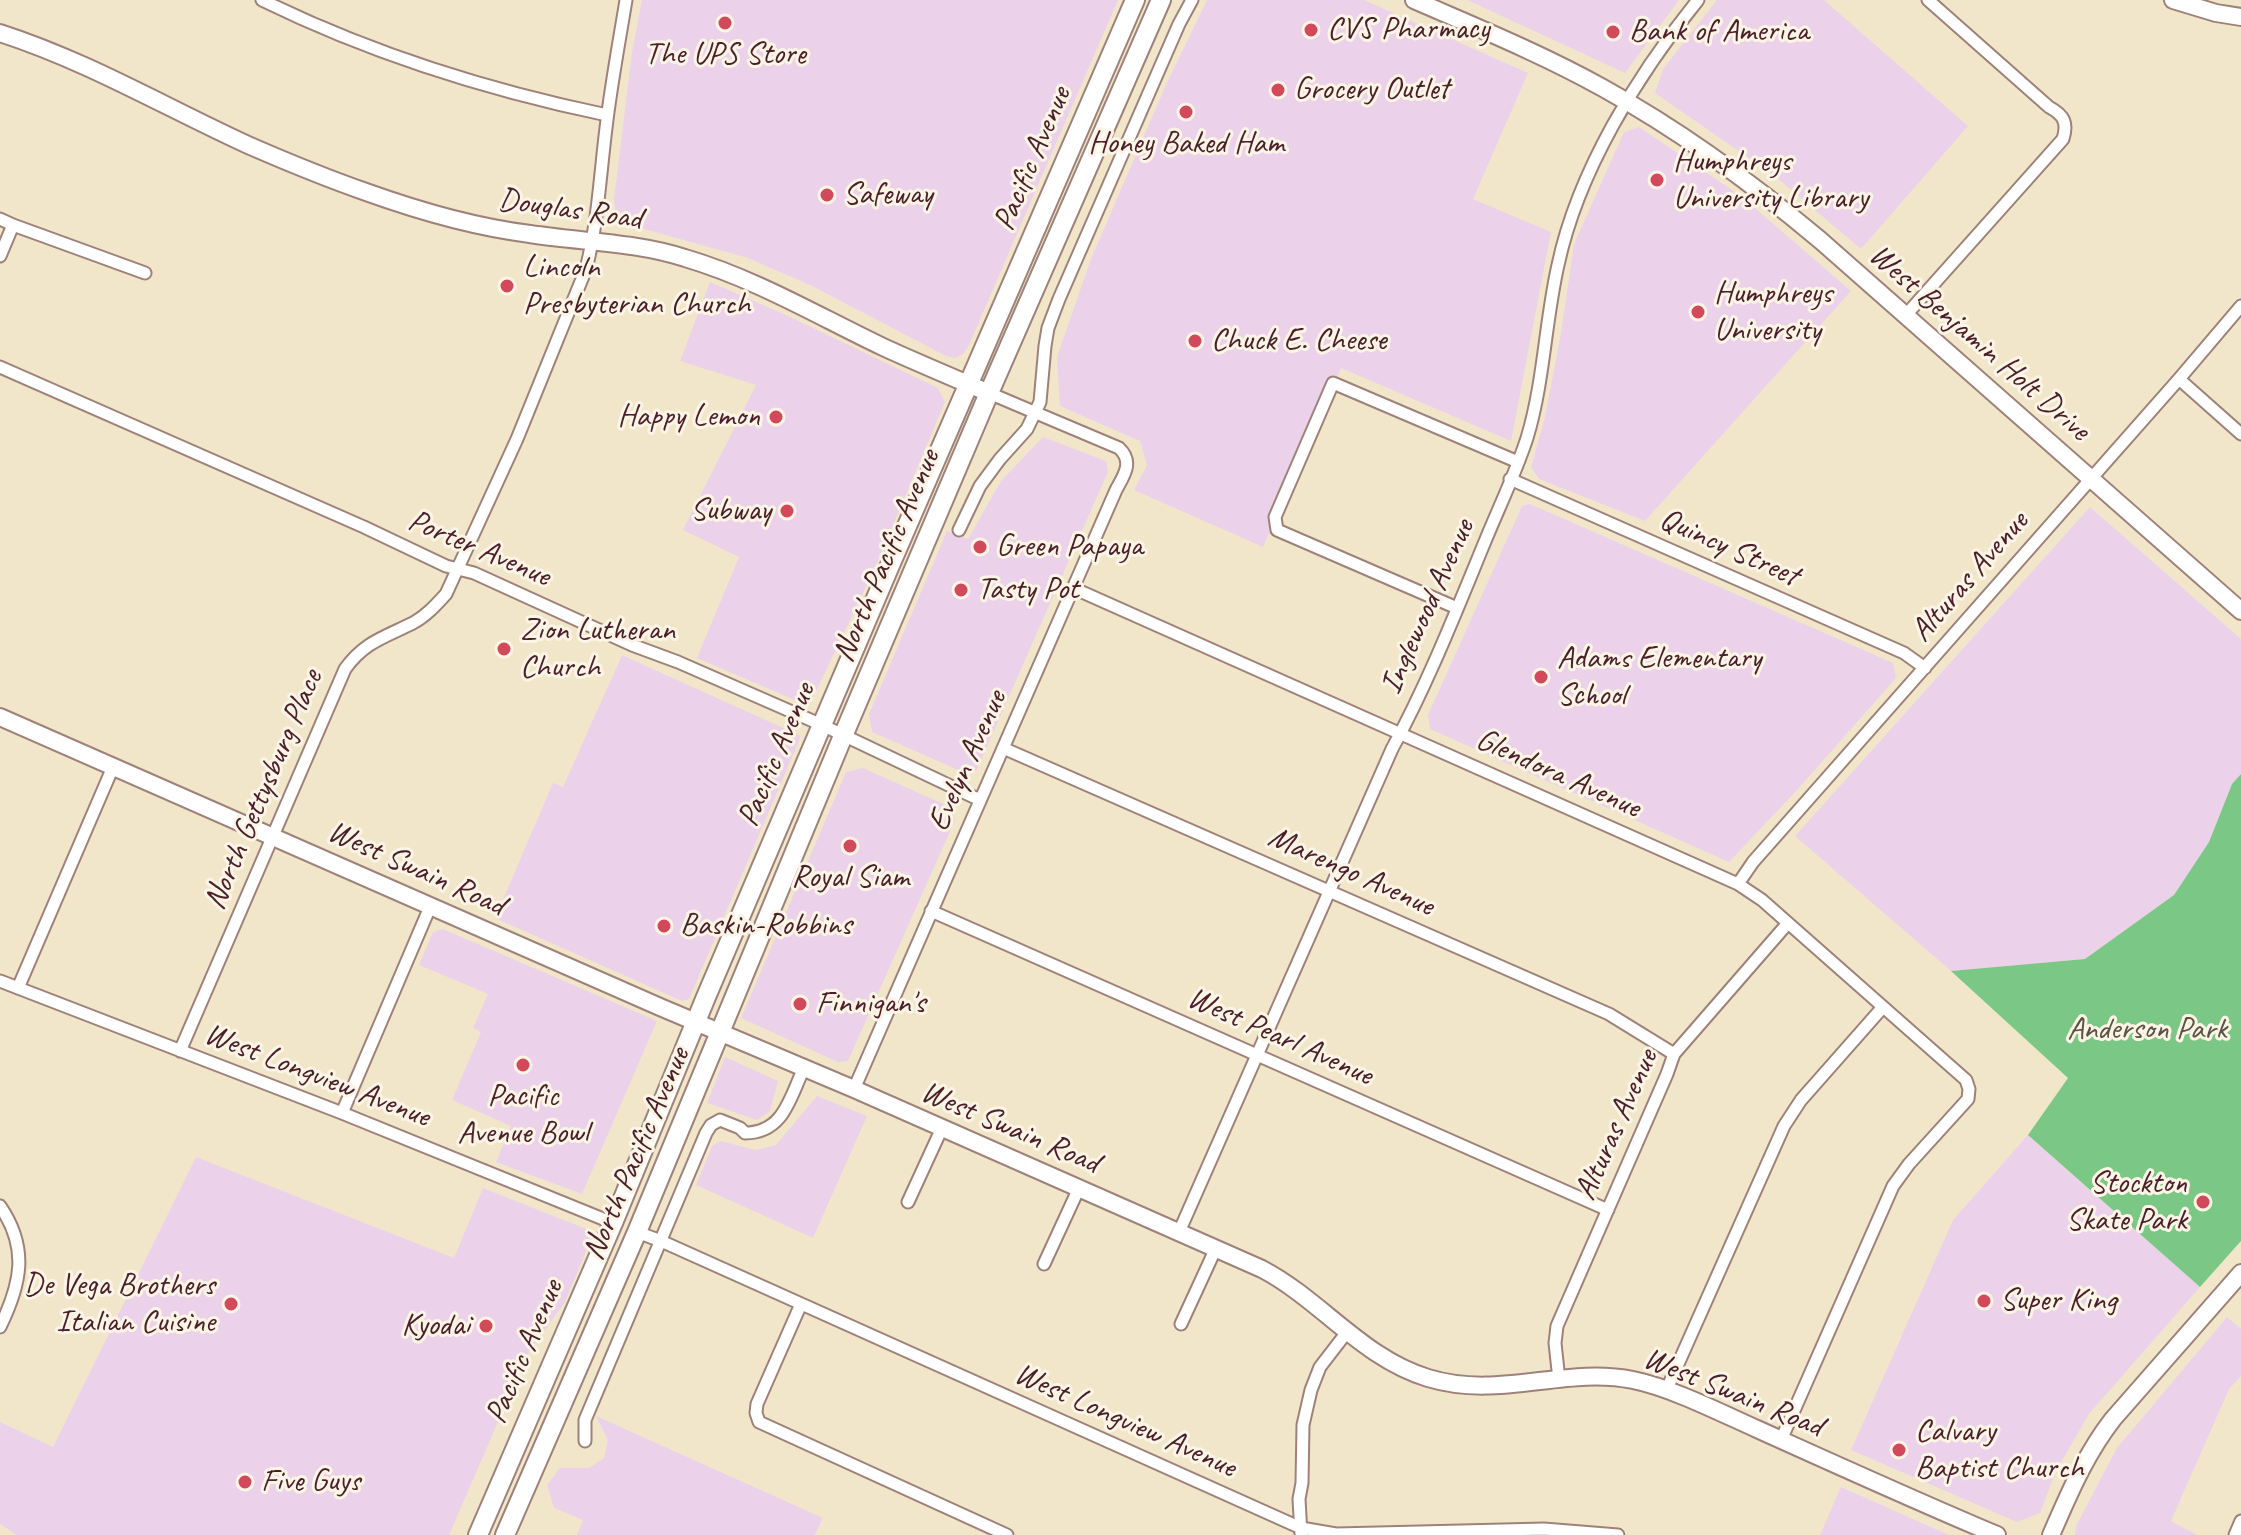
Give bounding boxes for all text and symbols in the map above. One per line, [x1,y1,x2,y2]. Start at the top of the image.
place label: CVS Pharmacy [1327,11,1489,49]
place label: Bank of America [1629,13,1809,51]
marker: The UPS Store [716,14,734,32]
marker: CVS Pharmacy [1302,21,1320,39]
marker: Bank of America [1604,23,1622,41]
place label: The UPS Store [644,36,806,74]
place label: Grocery Outlet [1294,71,1449,109]
street label: Pacific Avenue [986,81,1080,237]
marker: Grocery Outlet [1269,81,1287,99]
marker: Honey Baked Ham [1177,103,1195,121]
place label: Honey Baked Ham [1088,125,1284,163]
place label: Humphreys University Library [1673,143,1868,218]
marker: Humphreys University Library [1648,171,1666,189]
place label: Safeway [843,176,933,214]
street label: Douglas Road [496,181,644,239]
marker: Safeway [818,186,836,204]
street label: West Benjamin Holt Drive [1861,237,2097,449]
place label: Lincoln Presbyterian Church [523,249,750,324]
place label: Humphreys University [1714,275,1832,350]
marker: Lincoln Presbyterian Church [498,277,516,295]
marker: Humphreys University [1689,303,1707,321]
place label: Chuck E. Cheese [1211,322,1387,360]
marker: Chuck E. Cheese [1186,332,1204,350]
place label: Happy Lemon [618,398,760,436]
marker: Happy Lemon [767,408,785,426]
street label: North Pacific Avenue [825,444,949,668]
place label: Subway [690,492,771,530]
street label: Quincy Street [1654,500,1804,596]
street label: Porter Avenue [402,502,556,596]
marker: Subway [778,502,796,520]
street label: Alturas Avenue [1903,504,2037,650]
street label: Inglewood Avenue [1372,514,1484,700]
place label: Green Papaya [996,528,1143,566]
marker: Green Papaya [971,538,989,556]
place label: Tasty Pot [977,571,1079,609]
marker: Tasty Pot [952,581,970,599]
place label: Zion Lutheran Church [520,612,675,687]
marker: Zion Lutheran Church [495,640,513,658]
place label: Adams Elementary School [1557,640,1761,715]
street label: North Gettysburg Place [196,664,332,916]
marker: Adams Elementary School [1532,668,1550,686]
street label: Pacific Avenue [730,677,824,833]
street label: Evelyn Avenue [920,685,1016,837]
street label: Glendora Avenue [1470,721,1646,827]
street label: West Swain Road [321,813,511,925]
street label: Marengo Avenue [1262,818,1440,926]
marker: Royal Siam [841,837,859,855]
place label: Royal Siam [791,859,909,897]
place label: Baskin-Robbins [680,907,851,945]
marker: Baskin-Robbins [655,917,673,935]
street label: West Pearl Avenue [1181,979,1379,1095]
place label: Finnigan's [816,985,925,1023]
marker: Finnigan's [791,995,809,1013]
park label: Anderson Park [2067,1011,2227,1049]
street label: West Longview Avenue [199,1015,435,1137]
street label: North Pacific Avenue [575,1042,699,1266]
street label: Alturas Avenue [1567,1044,1667,1206]
marker: Pacific Avenue Bowl [514,1056,532,1074]
street label: West Swain Road [915,1073,1105,1183]
place label: Pacific Avenue Bowl [458,1078,588,1153]
place label: Stockton Skate Park [2066,1165,2187,1240]
marker: Stockton Skate Park [2194,1193,2212,1211]
place label: De Vega Brothers Italian Cuisine [24,1267,215,1342]
street label: Pacific Avenue [478,1274,572,1430]
place label: Super King [2000,1282,2117,1320]
marker: Super King [1975,1292,1993,1310]
marker: De Vega Brothers Italian Cuisine [222,1295,240,1313]
place label: Kyodai [401,1307,470,1345]
marker: Kyodai [477,1317,495,1335]
street label: West Swain Road [1638,1340,1828,1446]
street label: West Longview Avenue [1008,1355,1242,1487]
place label: Calvary Baptist Church [1915,1413,2084,1488]
marker: Calvary Baptist Church [1890,1441,1908,1459]
place label: Five Guys [261,1463,360,1501]
marker: Five Guys [236,1473,254,1491]

